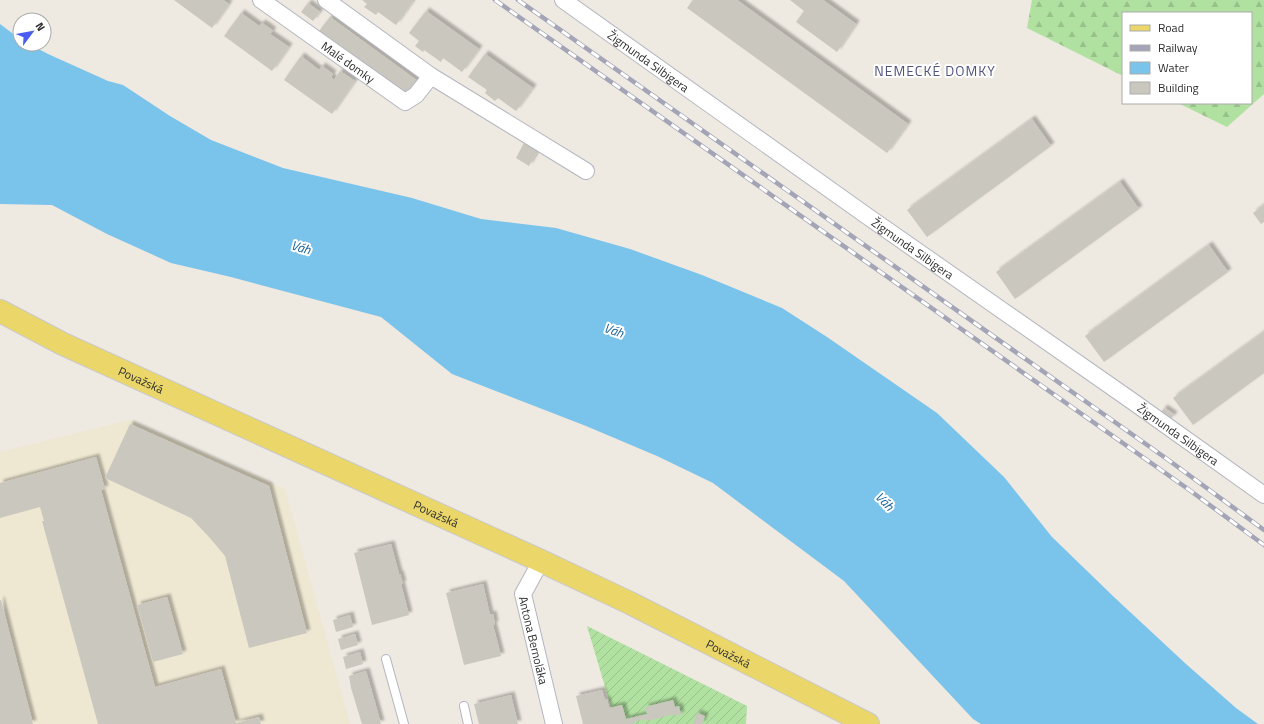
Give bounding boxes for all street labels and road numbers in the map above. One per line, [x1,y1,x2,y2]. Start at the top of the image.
street label: Žigmunda Silbigera [604,25,693,96]
street label: Malé domky [318,36,379,88]
street label: Žigmunda Silbigera [868,213,958,283]
street label: Považská [116,361,167,398]
street label: Žigmunda Silbigera [1134,398,1223,470]
street label: Považská [411,495,462,532]
street label: Antona Bernoláka [514,594,554,686]
street label: Považská [703,634,754,672]

